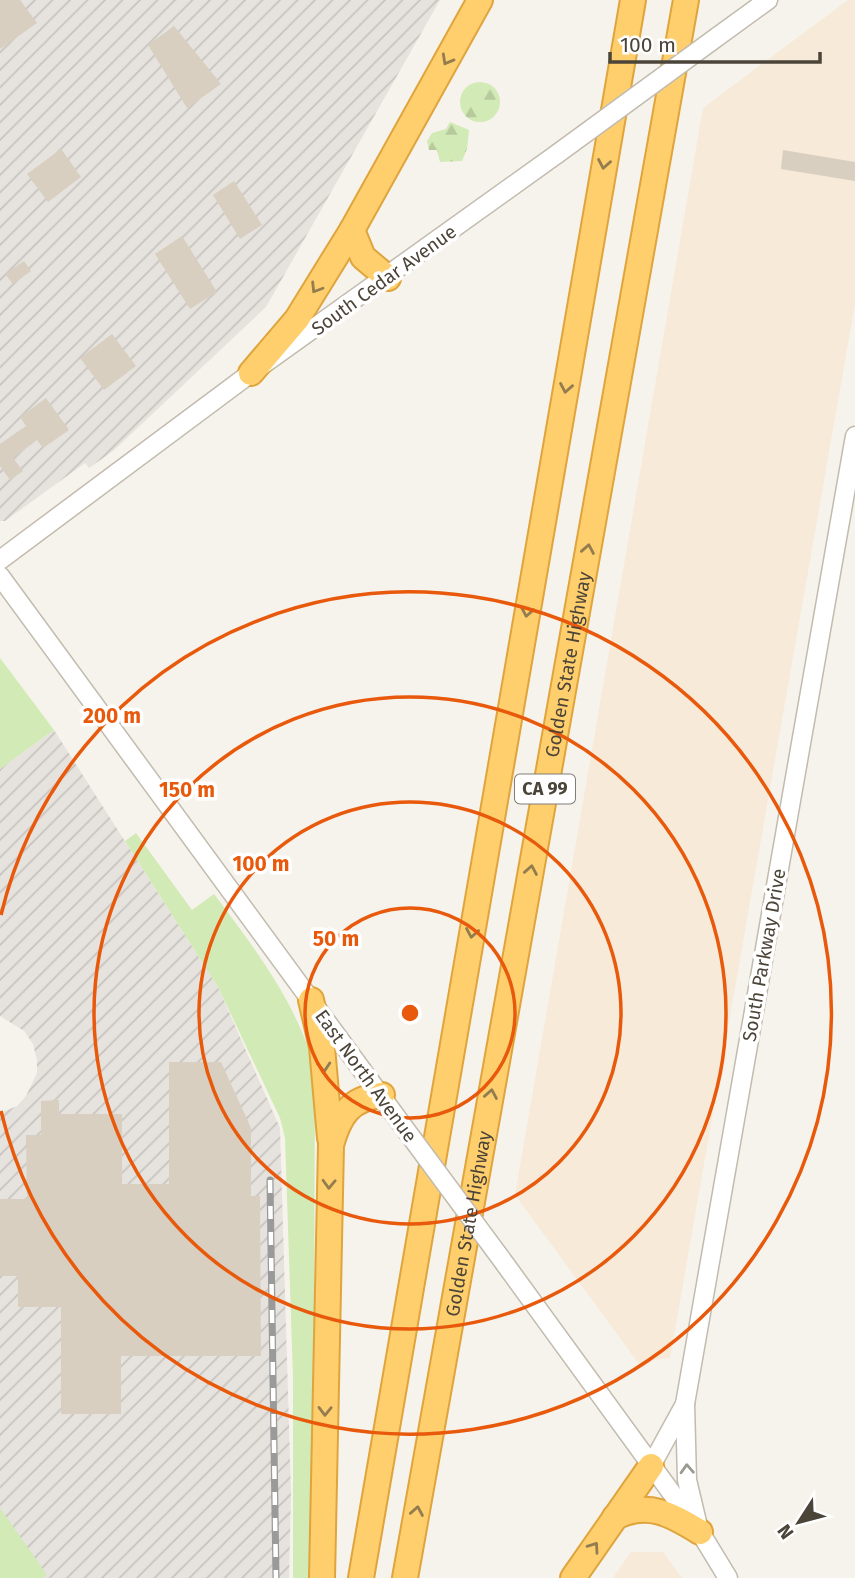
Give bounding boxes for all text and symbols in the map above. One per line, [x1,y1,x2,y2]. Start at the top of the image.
scale bar [610,21,820,65]
text: 100 m [620,32,676,58]
one-way arrow [442,52,455,65]
one-way arrow [598,158,613,170]
street label: South Cedar Avenue [307,220,461,340]
one-way arrow [311,281,324,294]
one-way arrow [559,382,574,394]
one-way arrow [580,544,595,555]
street label: Golden State Highway [540,569,596,759]
one-way arrow [520,606,535,618]
text: 200 m [83,703,141,729]
road number: CA 99 [515,774,575,804]
text: 150 m [159,777,215,803]
text: 100 m [232,851,290,877]
one-way arrow [523,864,538,876]
street label: South Parkway Drive [737,867,791,1043]
text: 50 m [313,926,359,952]
one-way arrow [465,927,480,939]
centre of rings [398,1001,422,1025]
street label: East North Avenue [310,1005,422,1147]
one-way arrow [316,1062,331,1073]
one-way arrow [483,1088,498,1100]
street label: Golden State Highway [440,1128,496,1318]
one-way arrow [322,1178,337,1189]
one-way arrow [317,1406,333,1417]
one-way arrow [679,1463,694,1474]
north arrow [764,1487,834,1557]
one-way arrow [409,1505,424,1517]
text: N [773,1520,799,1544]
one-way arrow [586,1542,598,1555]

